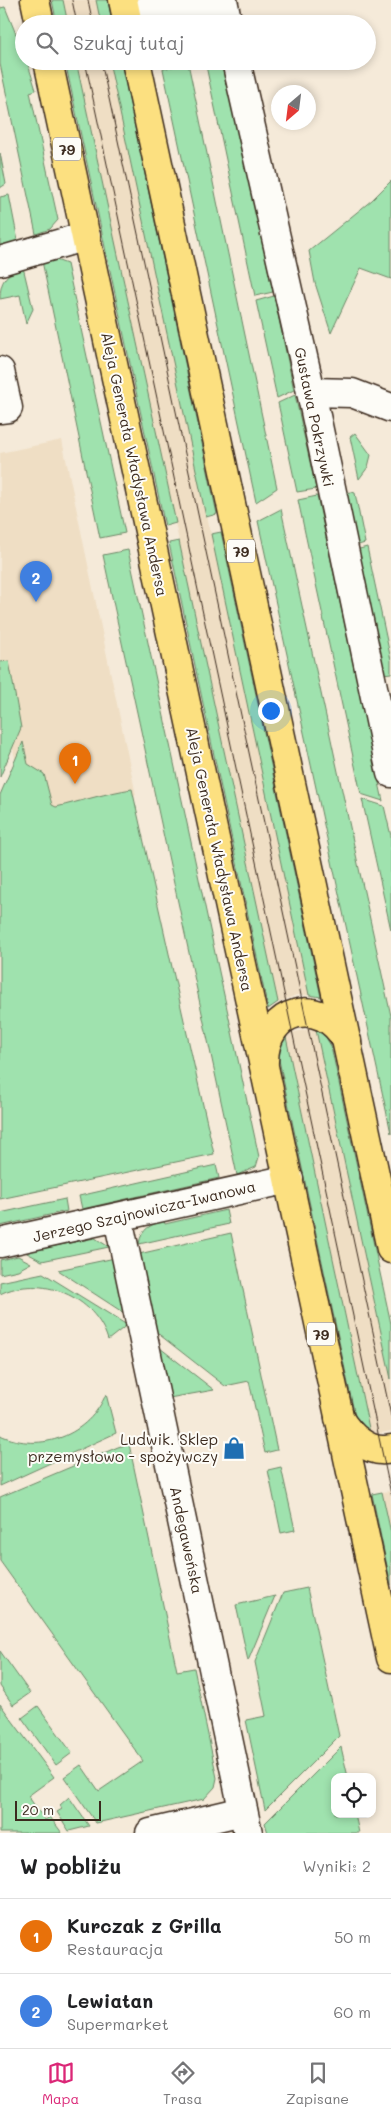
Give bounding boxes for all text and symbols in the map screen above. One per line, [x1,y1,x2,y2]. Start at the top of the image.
search box [15,15,376,70]
icon: search [33,29,61,57]
text: Szukaj tutaj [73,30,184,55]
north arrow [271,85,316,130]
road number: 79 [53,138,81,160]
street label: Aleja Generała Władysława Andersa [97,330,173,598]
street label: Gustawa Pokrzywki [290,345,340,489]
road number: 79 [227,540,255,562]
pin: 2 [20,561,52,602]
your location [258,698,284,724]
street label: Aleja Generała Władysława Andersa [182,725,258,993]
pin: 1 [59,743,91,784]
street label: Jerzego Szajnowicza-Iwanowa [31,1176,257,1246]
road number: 79 [307,1322,335,1346]
place label: Ludwik. Sklep przemysłowo - spożywczy [28,1429,218,1466]
shop icon: Ludwik. Sklep przemysłowo - spożywczy [221,1435,247,1461]
street label: Andegaweńska [166,1484,208,1596]
map controls [331,1773,376,1818]
button: locate [331,1773,376,1818]
scale bar [15,1798,101,1821]
text: 20 m [22,1800,54,1819]
text: W pobliżu [20,1852,121,1879]
text: Wyniki: 2 [302,1855,371,1876]
text: Kurczak z Grilla [67,1913,222,1938]
text: 1 [32,1926,40,1947]
text: 50 m [334,1926,371,1947]
text: Restauracja [67,1938,163,1959]
text: Lewiatan [67,1988,153,2013]
text: 2 [32,2001,40,2022]
text: 60 m [334,2001,371,2022]
text: Supermarket [67,2013,169,2034]
tab: Mapa [42,2059,79,2108]
tab: Trasa [163,2059,202,2108]
tab: Zapisane [286,2059,349,2108]

